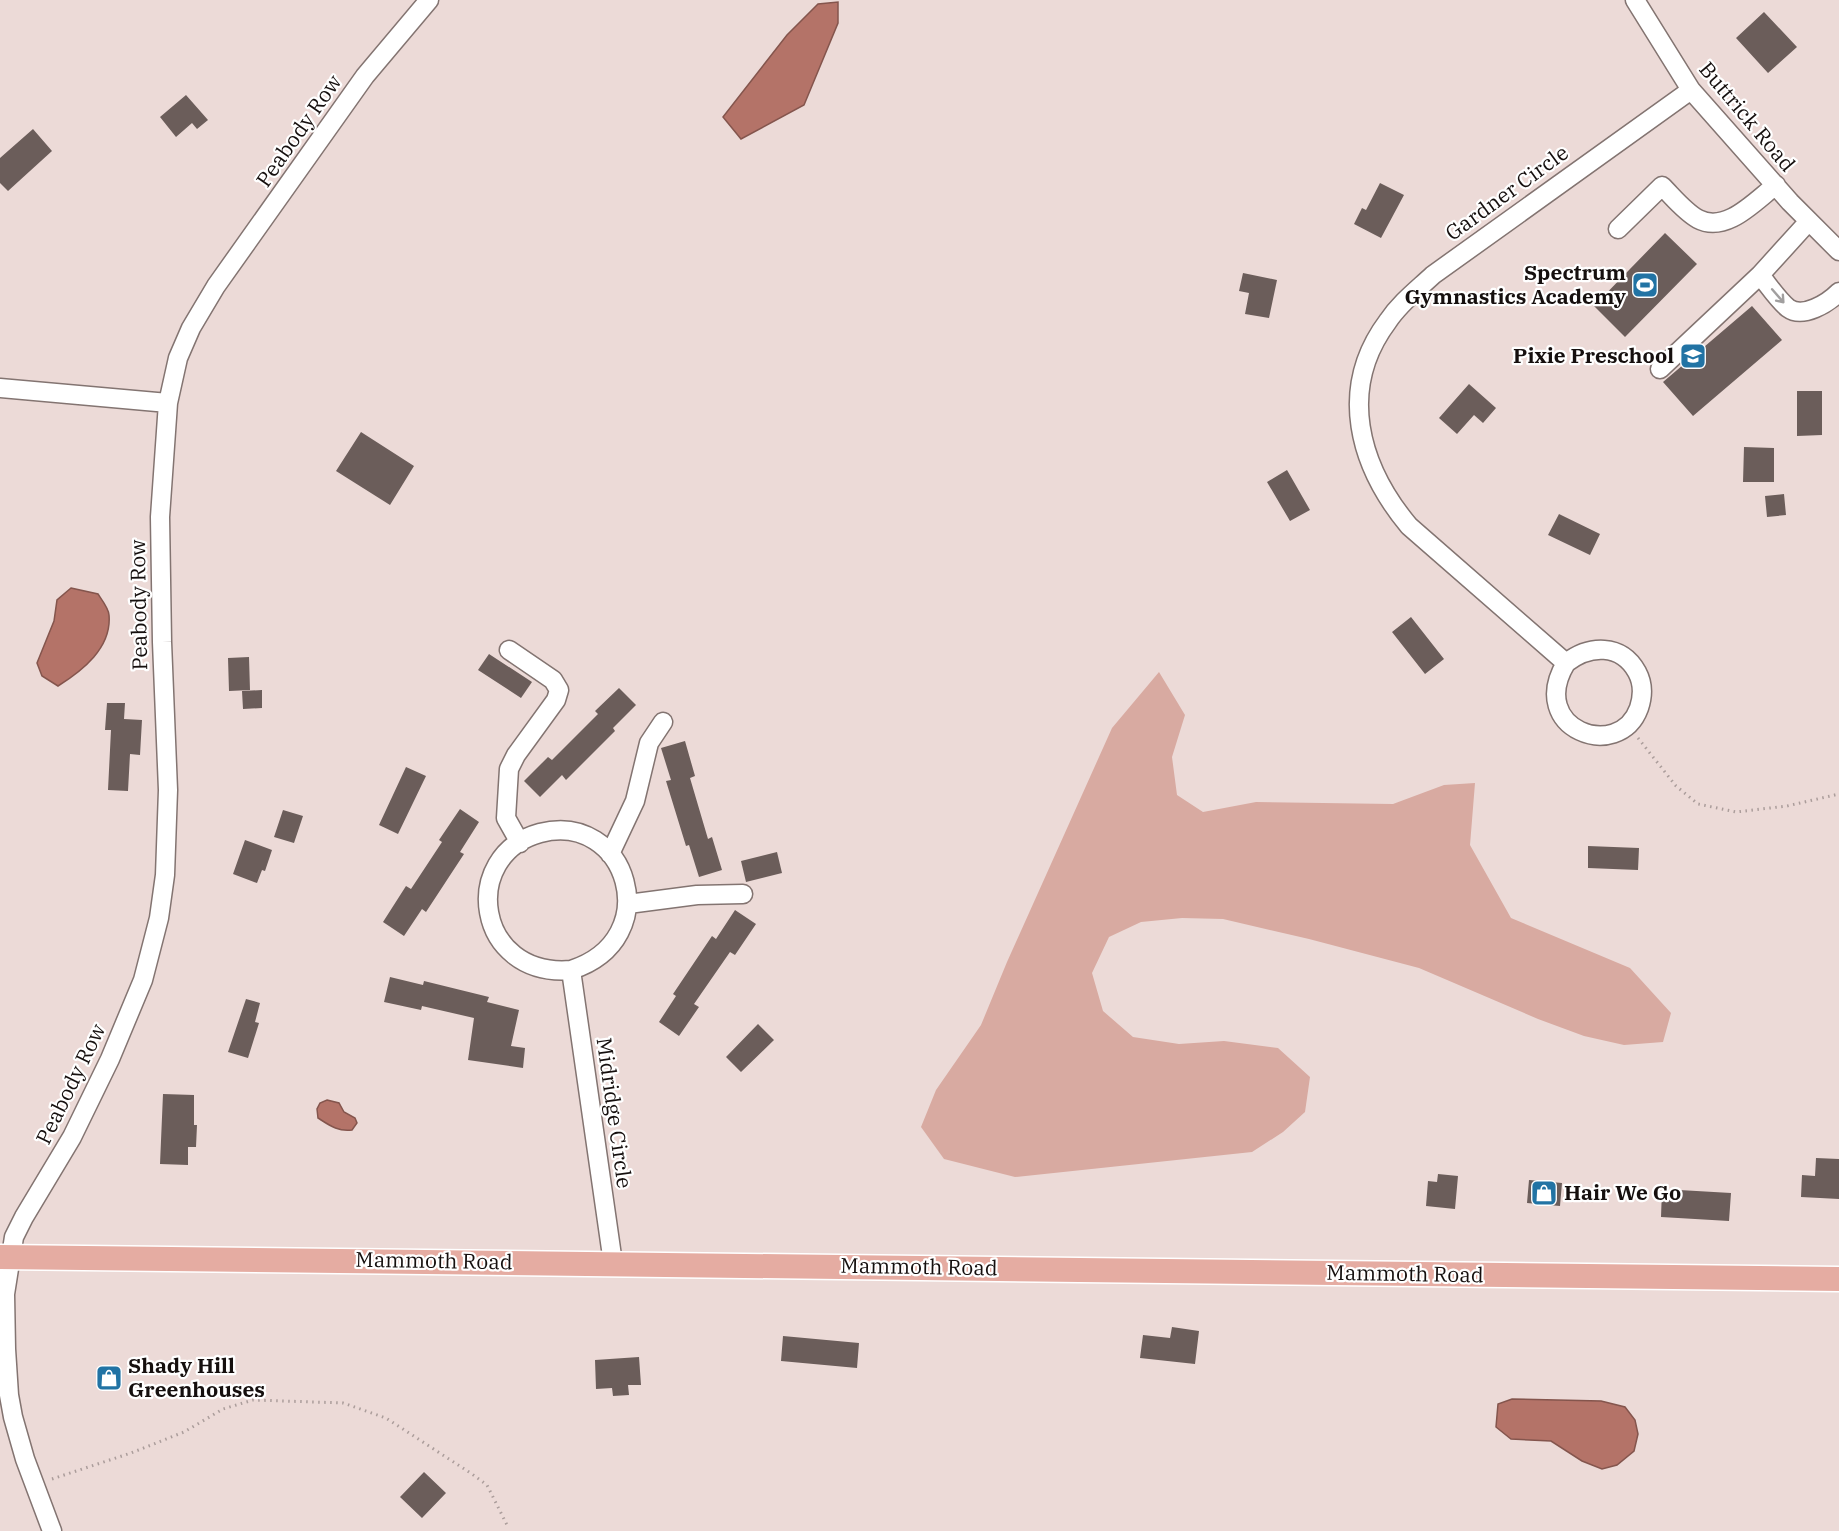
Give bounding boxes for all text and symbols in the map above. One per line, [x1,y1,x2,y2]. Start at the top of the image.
street label: Buttrick Road [1694,55,1802,177]
street label: Peabody Row [249,68,348,192]
street label: Gardner Circle [1439,138,1574,246]
place label: Spectrum Gymnastics Academy [1404,258,1626,310]
sports icon: Spectrum Gymnastics Academy [1630,270,1660,300]
one-way arrow [1771,288,1785,303]
place label: Pixie Preschool [1513,341,1674,369]
school or university icon: Pixie Preschool [1678,341,1708,371]
street label: Peabody Row [123,539,153,671]
street label: Peabody Row [29,1018,112,1149]
street label: Midridge Circle [591,1036,639,1190]
shop icon: Hair We Go [1529,1178,1559,1208]
place label: Hair We Go [1564,1178,1681,1206]
street label: Mammoth Road [355,1245,513,1275]
street label: Mammoth Road [840,1251,998,1281]
street label: Mammoth Road [1326,1258,1484,1288]
place label: Shady Hill Greenhouses [128,1351,265,1403]
shop icon: Shady Hill Greenhouses [94,1363,124,1393]

